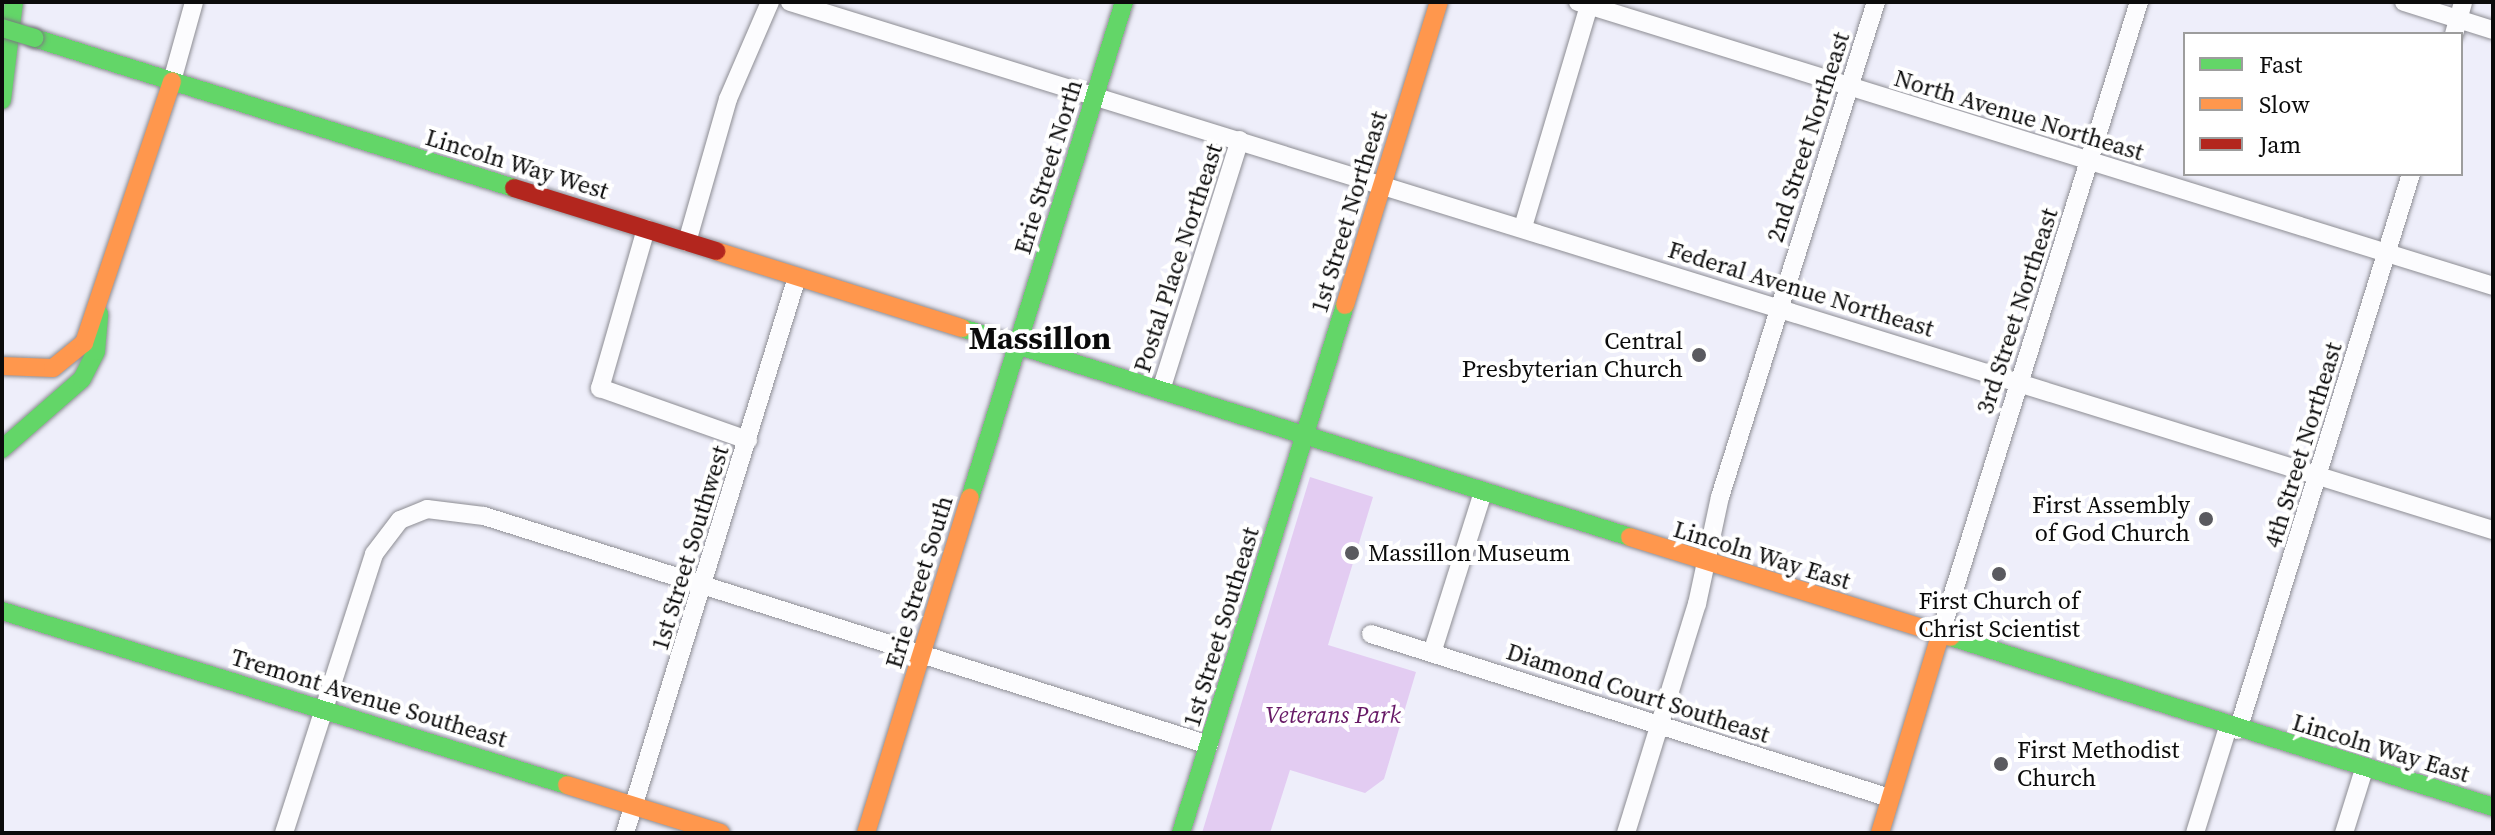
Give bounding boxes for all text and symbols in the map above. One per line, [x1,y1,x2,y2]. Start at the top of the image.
street label: 2nd Street Northeast [1760,28,1856,246]
legend [2183,32,2463,176]
text: Fast [2259,48,2302,81]
street label: North Avenue Northeast [1891,63,2147,167]
street label: Erie Street North [1008,76,1088,258]
text: Slow [2259,88,2310,121]
street label: 1st Street Northeast [1305,108,1393,316]
street label: Lincoln Way West [421,122,613,206]
text: Jam [2259,128,2301,161]
street label: Postal Place Northeast [1127,140,1229,376]
street label: 3rd Street Northeast [1970,205,2064,417]
street label: Federal Avenue Northeast [1665,235,1937,343]
district label: Massillon [969,319,1111,357]
place label: Central Presbyterian Church [1462,327,1683,383]
street label: 4th Street Northeast [2258,339,2348,551]
marker: Central Presbyterian Church [1690,346,1708,364]
street label: 1st Street Southwest [645,442,735,654]
place label: First Assembly of God Church [2032,491,2190,547]
street label: Erie Street South [879,492,959,672]
marker: First Assembly of God Church [2197,510,2215,528]
street label: Lincoln Way East [1670,514,1854,596]
street label: 1st Street Southeast [1177,524,1265,730]
place label: Massillon Museum [1368,539,1570,567]
marker: Massillon Museum [1343,544,1361,562]
marker: First Church of Christ Scientist [1990,565,2008,583]
place label: First Church of Christ Scientist [1918,587,2080,643]
street label: Diamond Court Southeast [1503,637,1773,749]
street label: Tremont Avenue Southeast [228,642,510,754]
park label: Veterans Park [1265,701,1401,729]
street label: Lincoln Way East [2289,707,2473,789]
place label: First Methodist Church [2017,736,2179,792]
marker: First Methodist Church [1992,755,2010,773]

